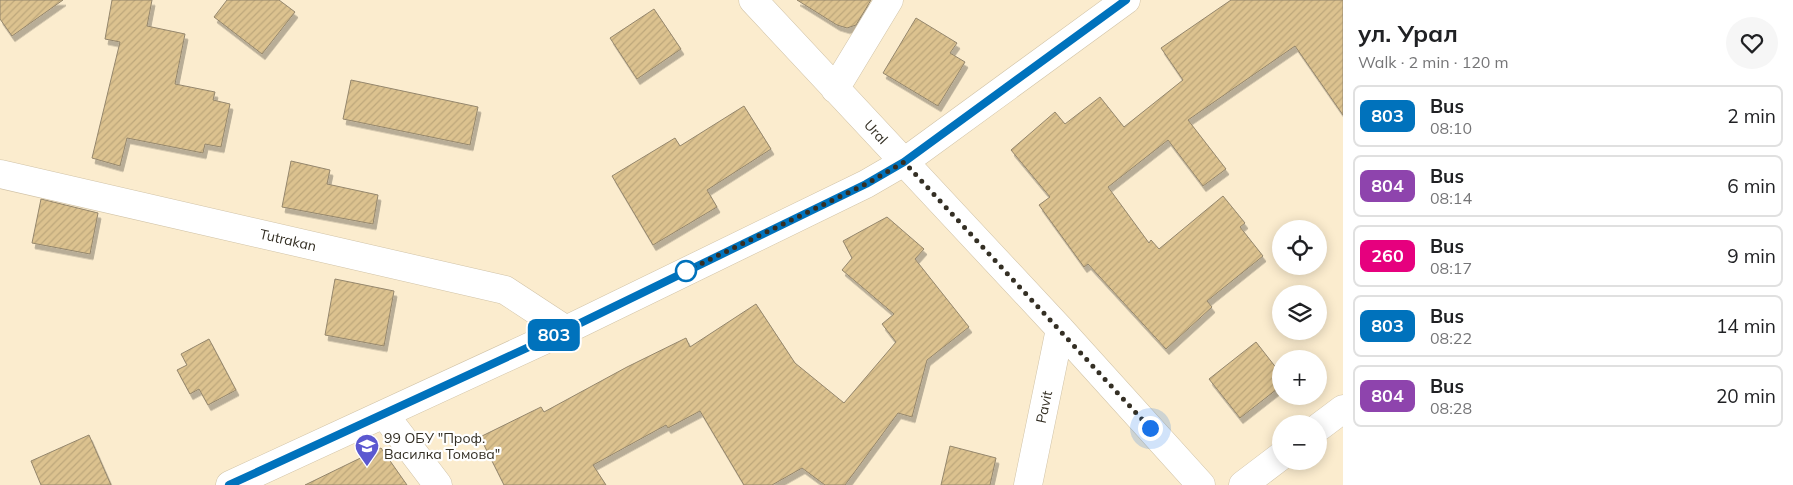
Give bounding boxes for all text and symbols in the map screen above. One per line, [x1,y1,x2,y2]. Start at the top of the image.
button: heart [1726,17,1778,69]
text: ул. Урал [1358,18,1458,48]
text: Walk · 2 min · 120 m [1358,52,1509,72]
text: Bus [1430,94,1464,118]
text: 803 [1371,104,1404,127]
text: 2 min [1727,104,1776,128]
street label: Ural [860,116,892,148]
text: 08:10 [1430,118,1472,138]
text: Bus [1430,164,1464,188]
text: 804 [1371,174,1404,197]
text: 6 min [1727,174,1776,198]
text: 08:14 [1430,188,1472,208]
map controls [1272,220,1327,470]
button: locate [1272,220,1327,275]
street label: Tutrakan [258,225,318,255]
text: Bus [1430,234,1464,258]
text: 260 [1371,244,1404,267]
text: 9 min [1727,244,1776,268]
text: 08:17 [1430,258,1472,278]
unlabelled marker [675,260,697,282]
button: layers [1272,285,1327,340]
text: Bus [1430,304,1464,328]
text: 803 [1371,314,1404,337]
text: 14 min [1716,314,1776,338]
line badge: 803 [525,319,583,351]
text: 803 [538,323,570,346]
text: 08:22 [1430,328,1472,348]
button: + [1272,350,1327,405]
text: Bus [1430,374,1464,398]
text: 804 [1371,384,1404,407]
text: 20 min [1716,384,1776,408]
street label: Pavit [1032,389,1056,425]
text: 08:28 [1430,398,1472,418]
button: − [1272,415,1327,470]
your location [1138,416,1163,441]
place label: 99 ОБУ "Проф. Василка Томова" [384,429,500,463]
school or university icon: 99 ОБУ "Проф. Василка Томова" [354,433,380,467]

